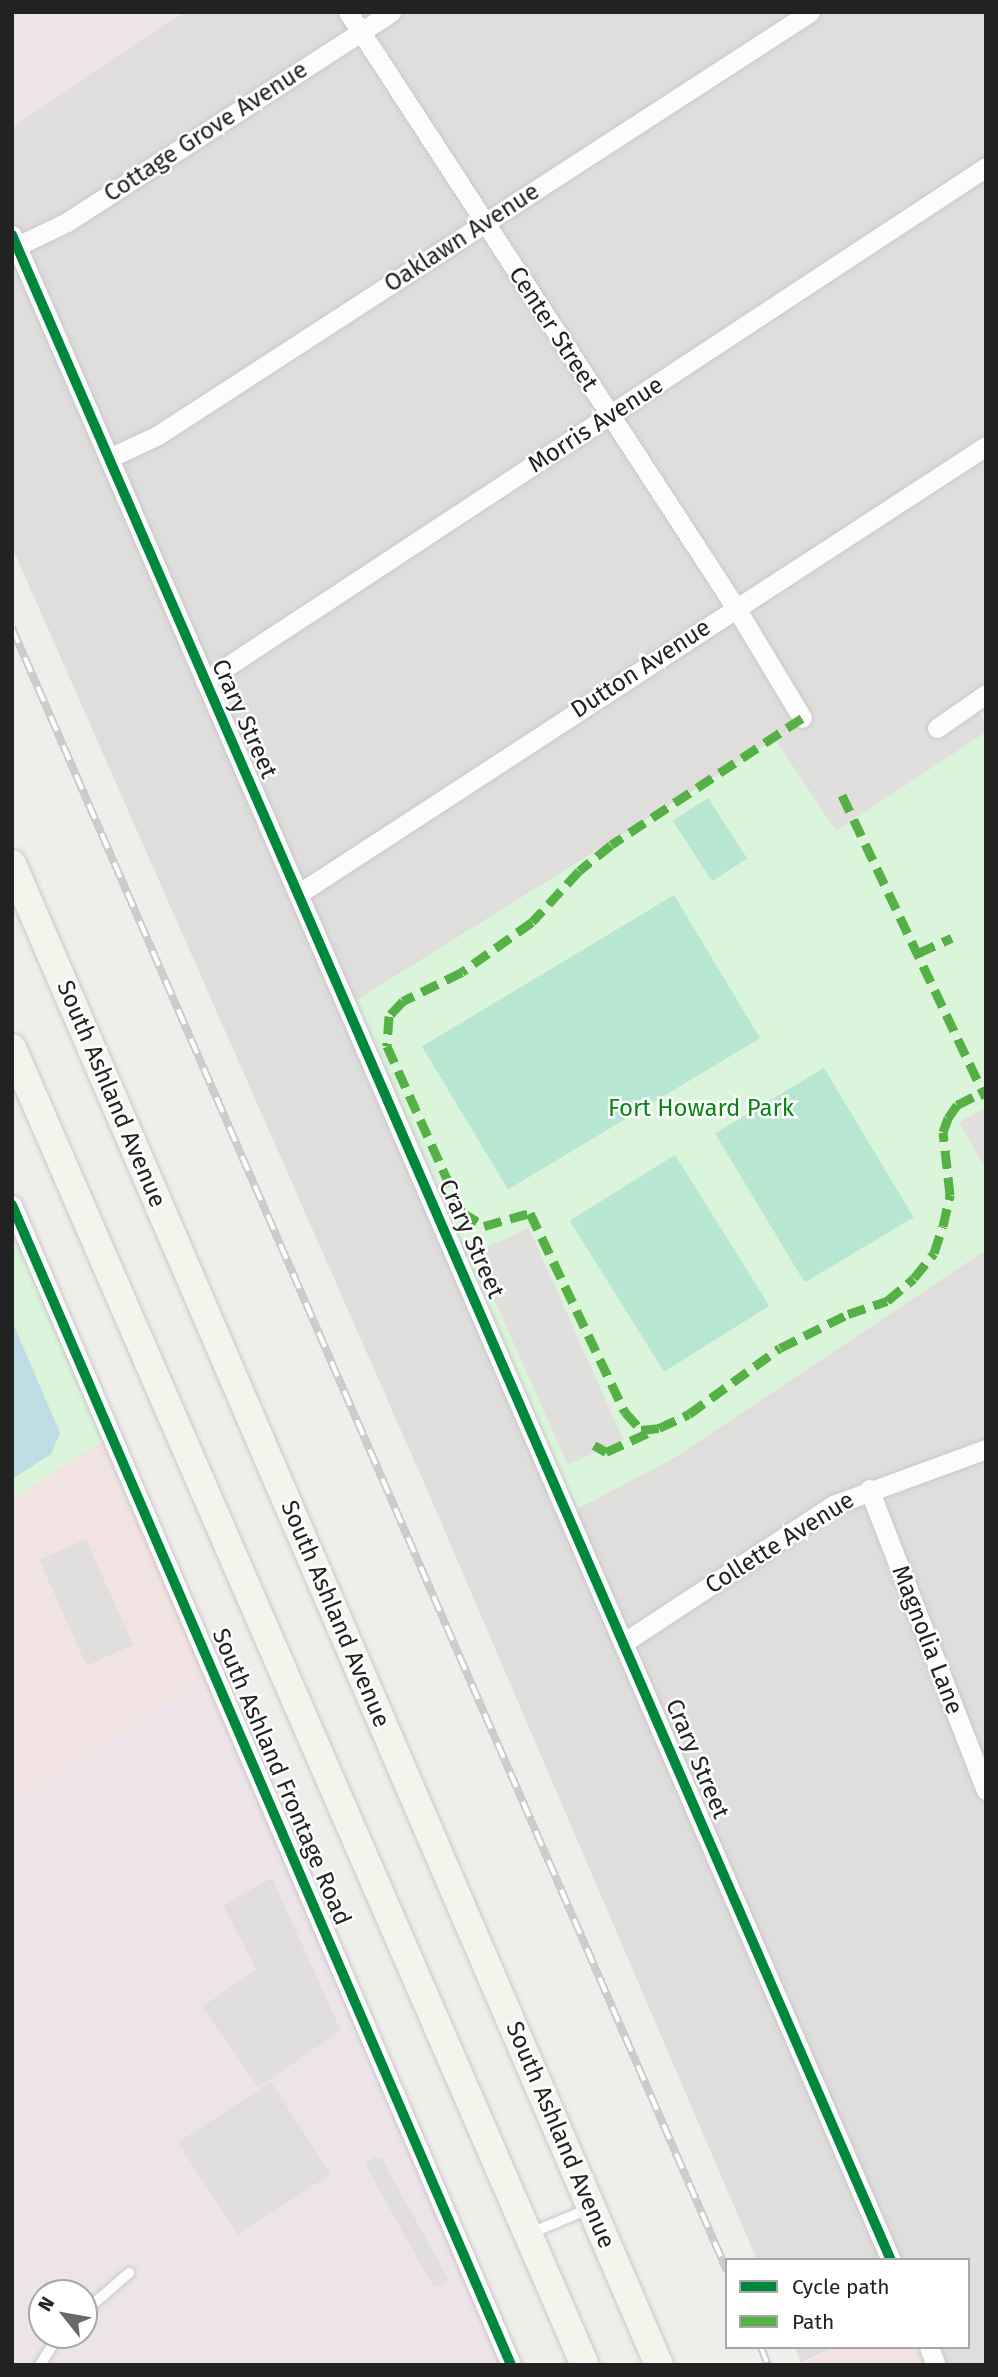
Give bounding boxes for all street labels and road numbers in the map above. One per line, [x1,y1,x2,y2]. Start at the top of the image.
street label: Cottage Grove Avenue [99,55,313,209]
street label: Oaklawn Avenue [379,177,545,299]
street label: Center Street [502,262,604,396]
street label: Morris Avenue [523,371,669,479]
street label: Dutton Avenue [566,613,716,725]
street label: Crary Street [205,655,283,783]
street label: South Ashland Avenue [50,976,172,1212]
street label: Crary Street [432,1175,510,1303]
street label: Collette Avenue [700,1486,860,1600]
street label: South Ashland Avenue [274,1496,396,1732]
street label: Magnolia Lane [885,1561,969,1719]
street label: South Ashland Frontage Road [205,1624,357,1930]
street label: Crary Street [659,1695,735,1823]
street label: South Ashland Avenue [499,2017,621,2253]

